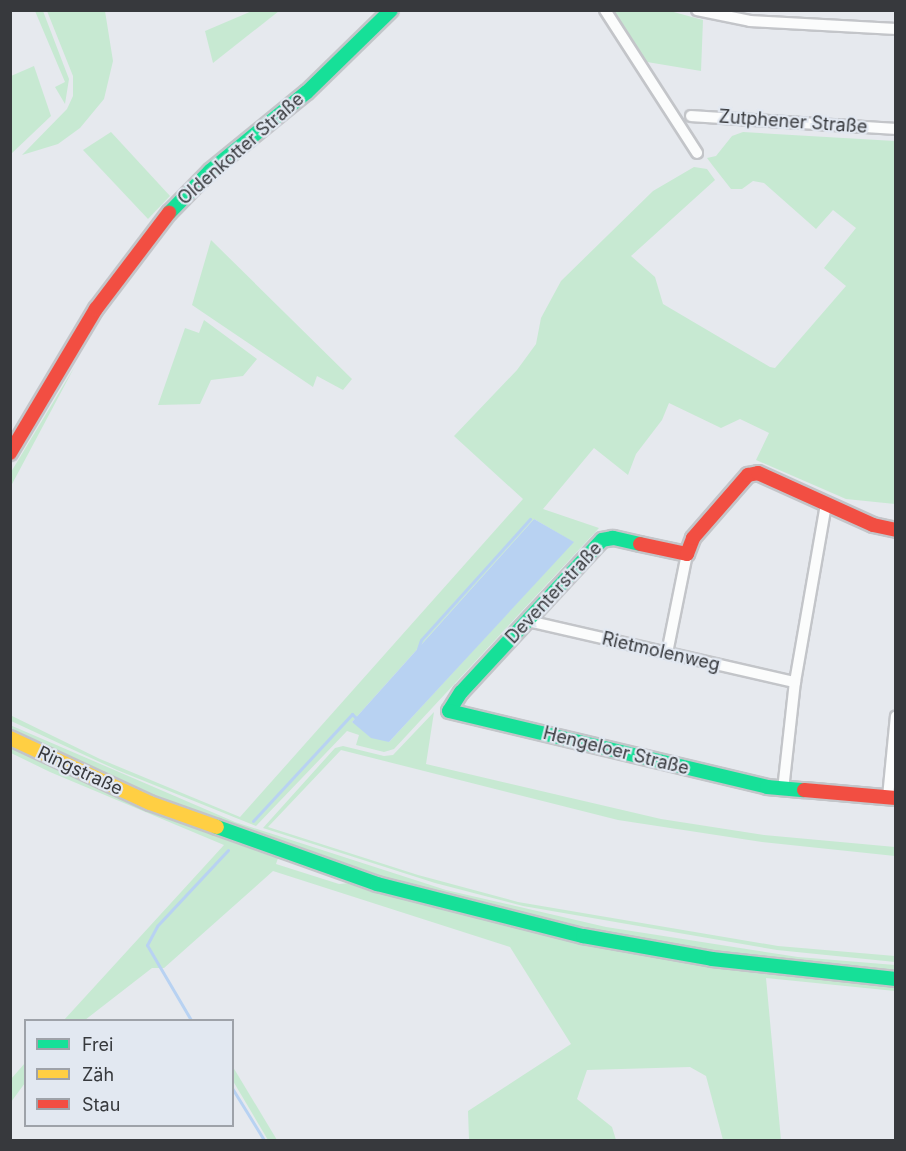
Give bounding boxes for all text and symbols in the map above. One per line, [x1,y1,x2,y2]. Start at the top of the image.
street label: Oldenkotter Straße [174,88,308,210]
street label: Zutphener Straße [718,106,868,138]
street label: Deventerstraße [501,538,607,648]
street label: Rietmolenweg [600,628,722,676]
street label: Hengeloer Straße [541,722,691,780]
street label: Ringstraße [34,742,126,800]
legend [24,1019,234,1127]
text: Frei [82,1034,113,1055]
text: Zäh [82,1064,114,1085]
text: Stau [82,1094,120,1115]

